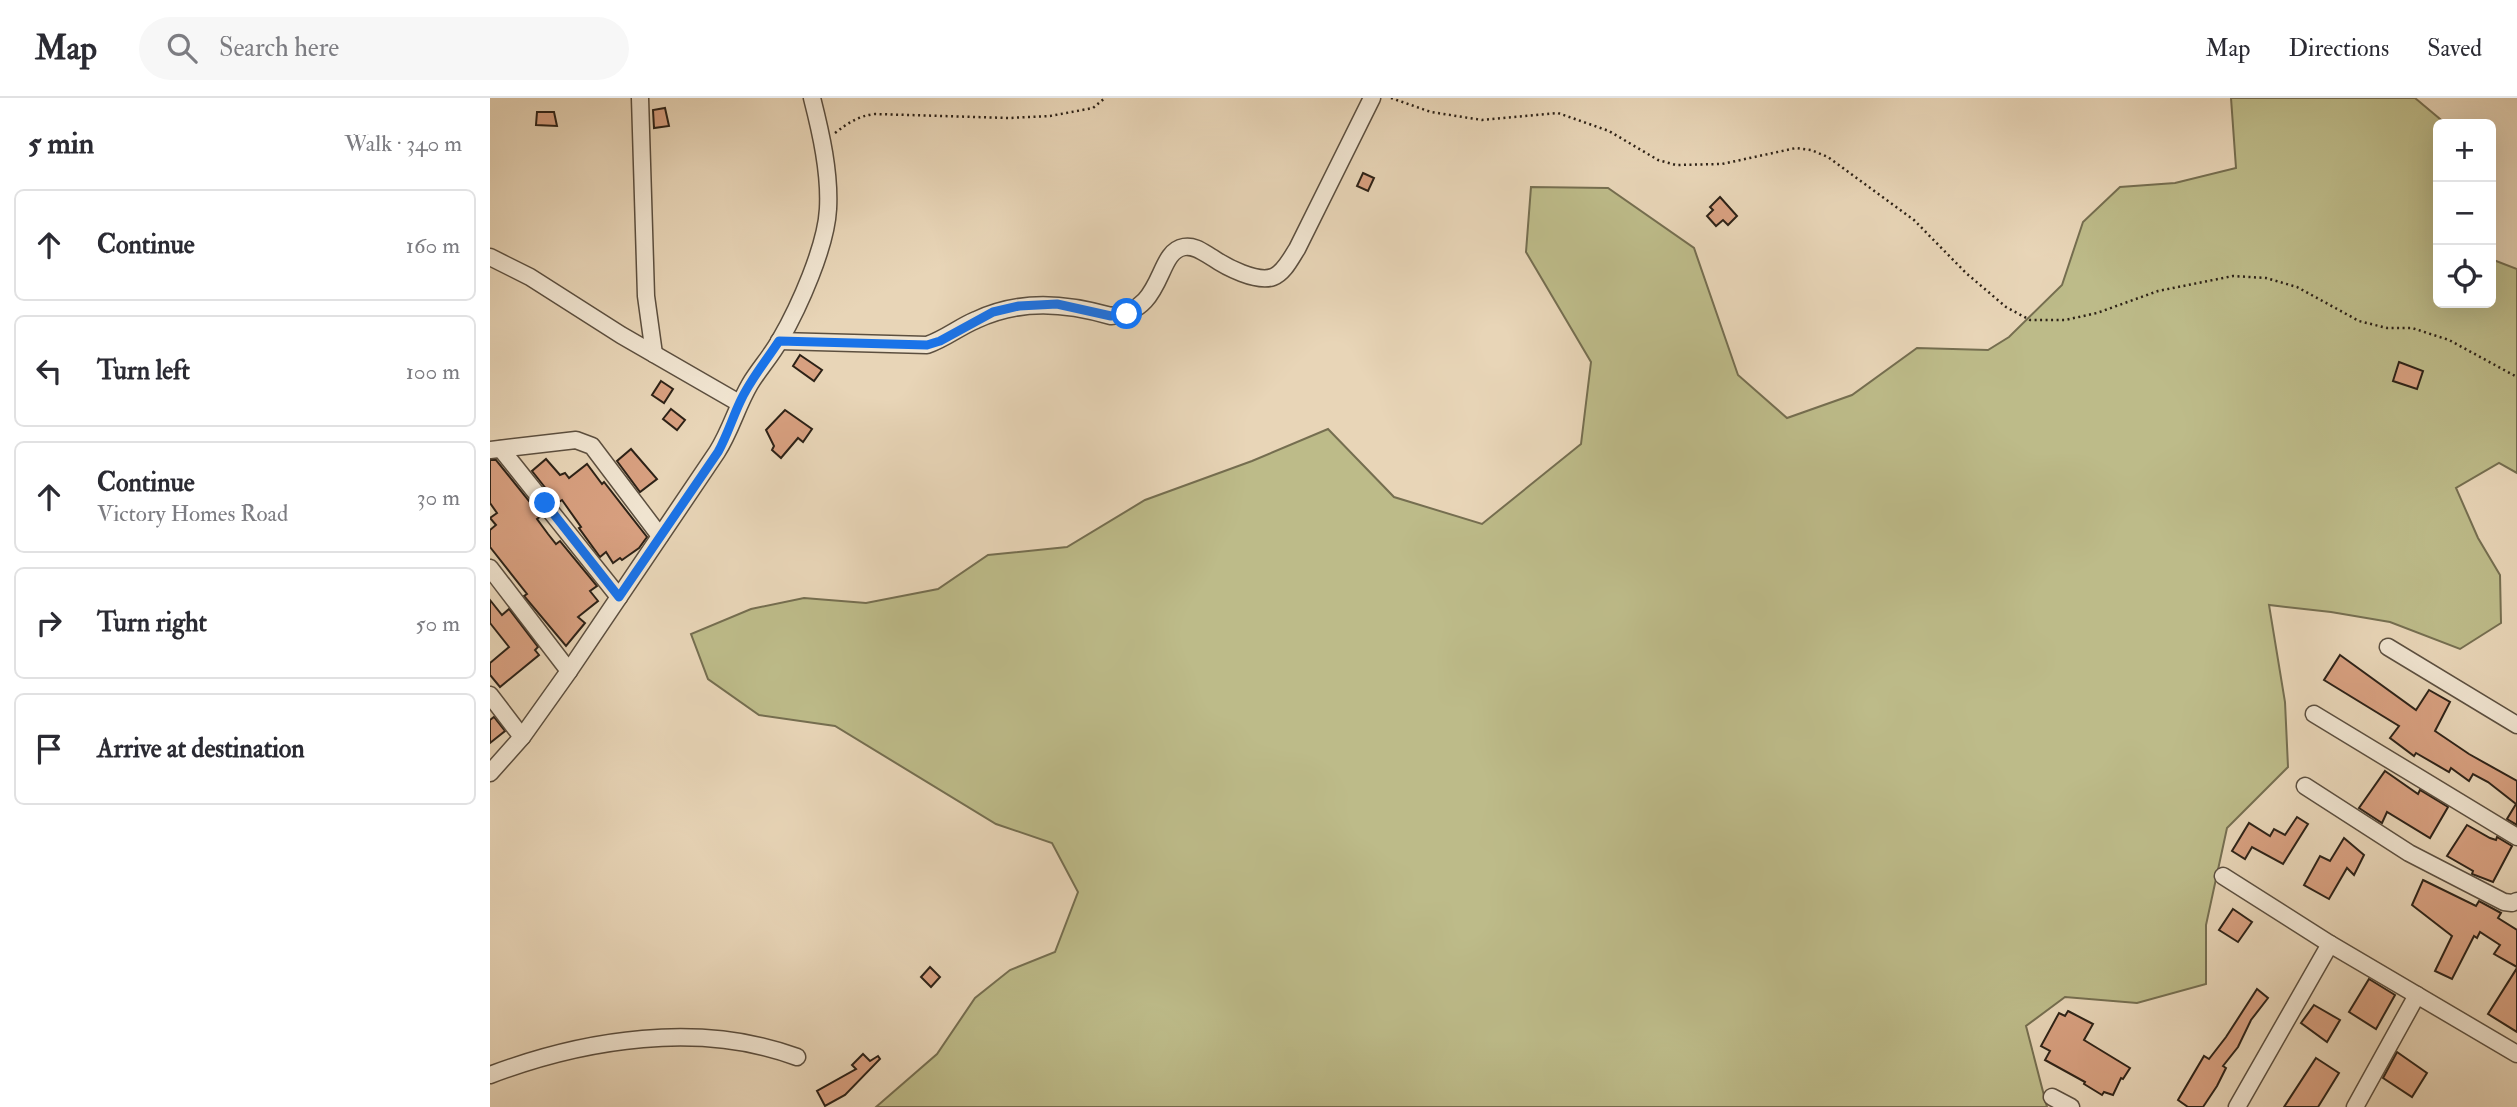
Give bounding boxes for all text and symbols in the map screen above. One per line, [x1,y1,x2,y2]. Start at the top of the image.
search box [139,17,629,80]
text: Map [35,28,97,69]
icon: search [163,29,201,67]
text: Search here [219,32,339,64]
text: Map [2205,33,2250,64]
text: Directions [2288,33,2389,64]
text: Saved [2427,33,2482,64]
map controls [2433,119,2496,308]
button: + [2433,119,2496,182]
text: 5 min [28,125,94,162]
text: Walk · 340 m [344,129,462,158]
button: − [2433,182,2496,245]
icon: ahead [30,226,68,264]
text: Continue [97,229,195,261]
text: 160 m [406,231,460,260]
button: locate [2433,245,2496,308]
route start [1111,298,1142,329]
icon: left [30,352,68,390]
text: Turn left [97,355,190,387]
text: 100 m [406,357,460,386]
text: Continue [97,467,195,499]
icon: ahead [30,478,68,516]
text: 30 m [417,483,460,512]
route end [529,487,560,518]
text: Victory Homes Road [97,499,288,528]
icon: right [30,604,68,642]
text: Turn right [97,607,207,639]
text: 50 m [416,609,460,638]
icon: arrive [30,730,68,768]
text: Arrive at destination [97,733,305,765]

